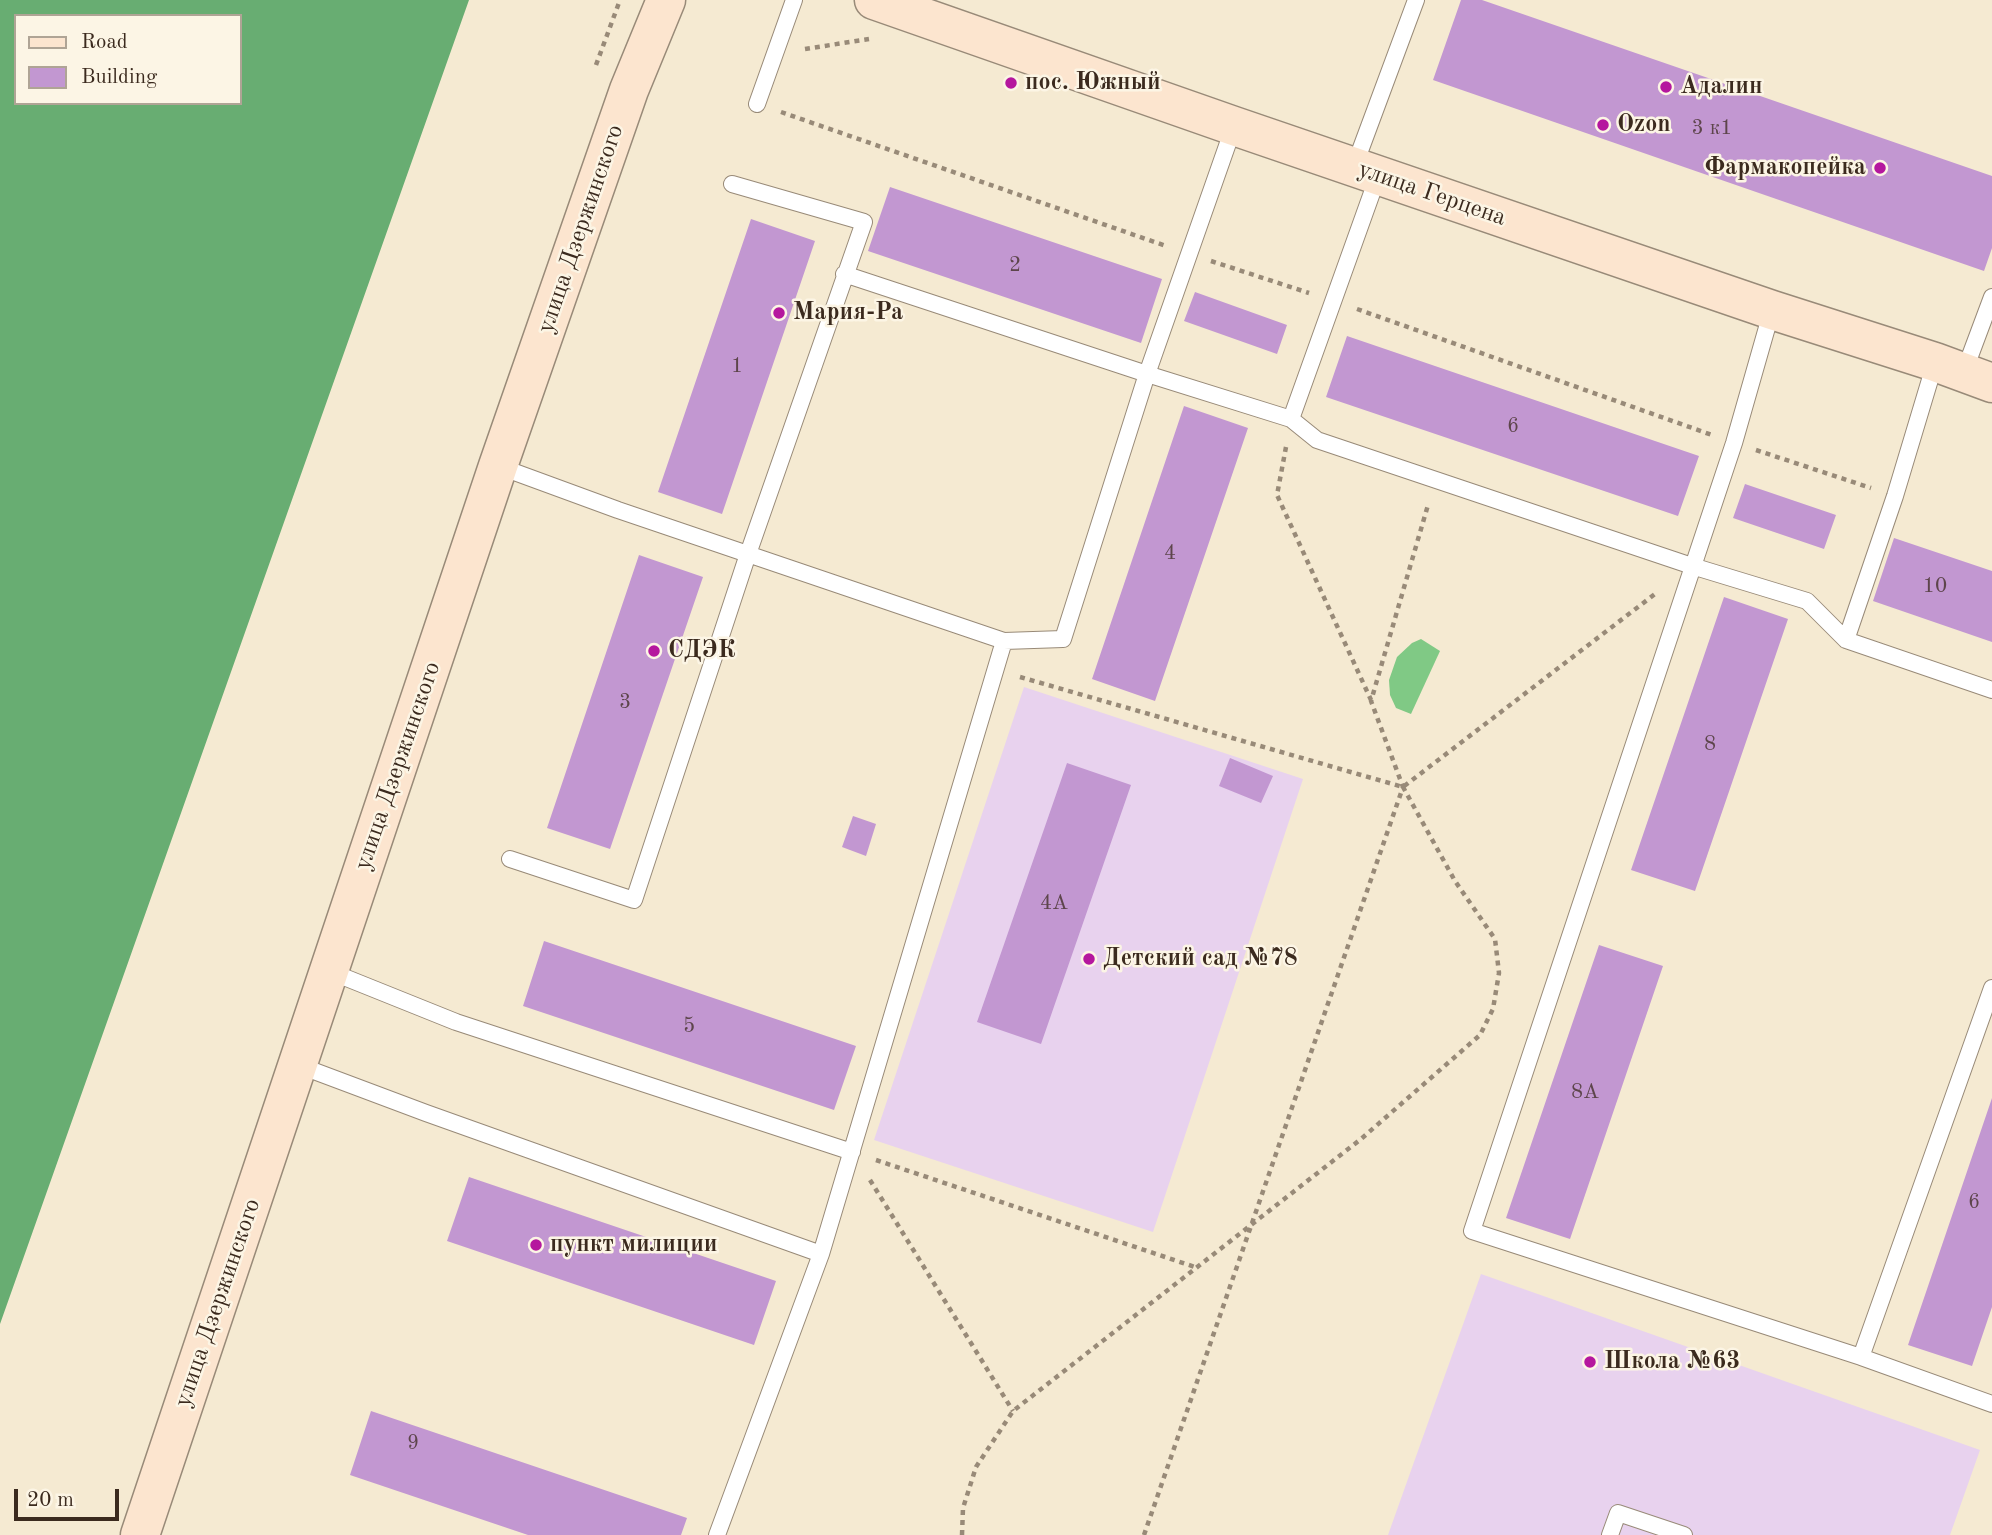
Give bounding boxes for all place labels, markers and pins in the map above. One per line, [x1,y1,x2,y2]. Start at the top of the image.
place label: пос. Южный [1025,69,1161,97]
place label: Адалин [1680,73,1763,101]
marker: пос. Южный [1003,75,1019,91]
marker: Адалин [1658,79,1674,95]
place label: Ozon [1617,111,1671,139]
marker: Ozon [1595,117,1611,133]
place label: Фармакопейка [1705,154,1866,182]
marker: Фармакопейка [1872,160,1888,176]
place label: Мария-Ра [793,299,903,327]
marker: Мария-Ра [771,305,787,321]
place label: СДЭК [668,637,735,665]
marker: СДЭК [646,643,662,659]
place label: Детский сад №78 [1103,945,1298,973]
marker: Детский сад №78 [1081,951,1097,967]
place label: пункт милиции [550,1231,718,1259]
marker: пункт милиции [528,1237,544,1253]
place label: Школа №63 [1604,1348,1740,1376]
marker: Школа №63 [1582,1354,1598,1370]

